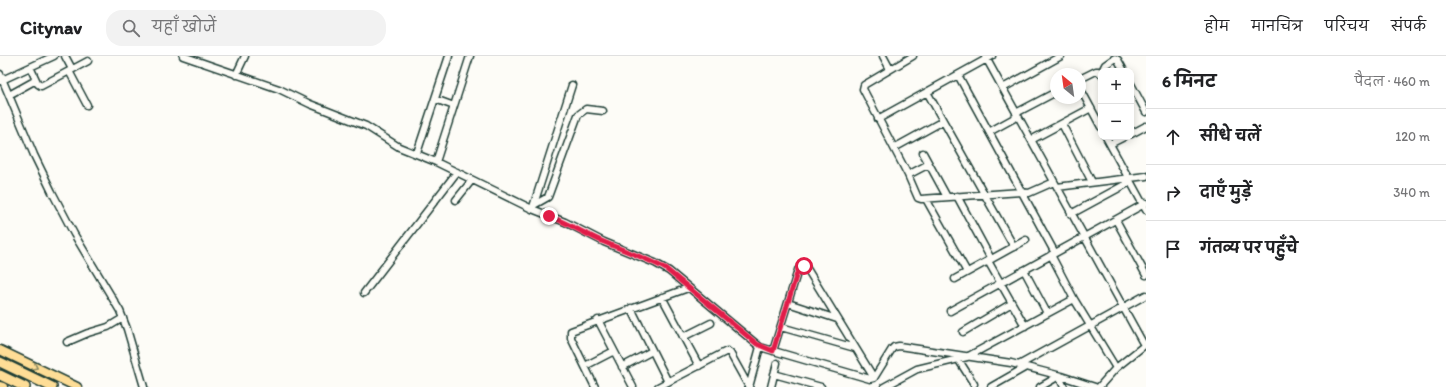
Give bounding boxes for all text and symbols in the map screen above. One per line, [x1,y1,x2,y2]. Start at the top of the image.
search box [106,10,386,46]
text: Citynav [20,16,82,39]
icon: search [120,17,142,39]
text: यहाँ खोजें [152,18,216,36]
text: होम [1205,18,1229,35]
text: मानचित्र [1251,18,1303,35]
text: परिचय [1325,18,1369,35]
text: संपर्क [1391,18,1426,35]
north arrow [1050,68,1086,104]
map controls [1098,68,1134,140]
button: + [1098,68,1134,104]
text: 6 मिनट [1162,71,1216,91]
text: पैदल · 460 m [1354,74,1430,89]
button: − [1098,104,1134,140]
icon: ahead [1162,126,1184,148]
text: सीधे चलें [1200,127,1261,145]
text: 120 m [1395,129,1430,144]
icon: right [1162,182,1184,204]
text: दाएँ मुड़ें [1200,183,1252,201]
text: 340 m [1393,185,1430,200]
route end [540,207,558,225]
icon: arrive [1162,238,1184,260]
text: गंतव्य पर पहुँचे [1200,239,1298,257]
route start [795,257,813,275]
one-way arrow [31,362,39,370]

